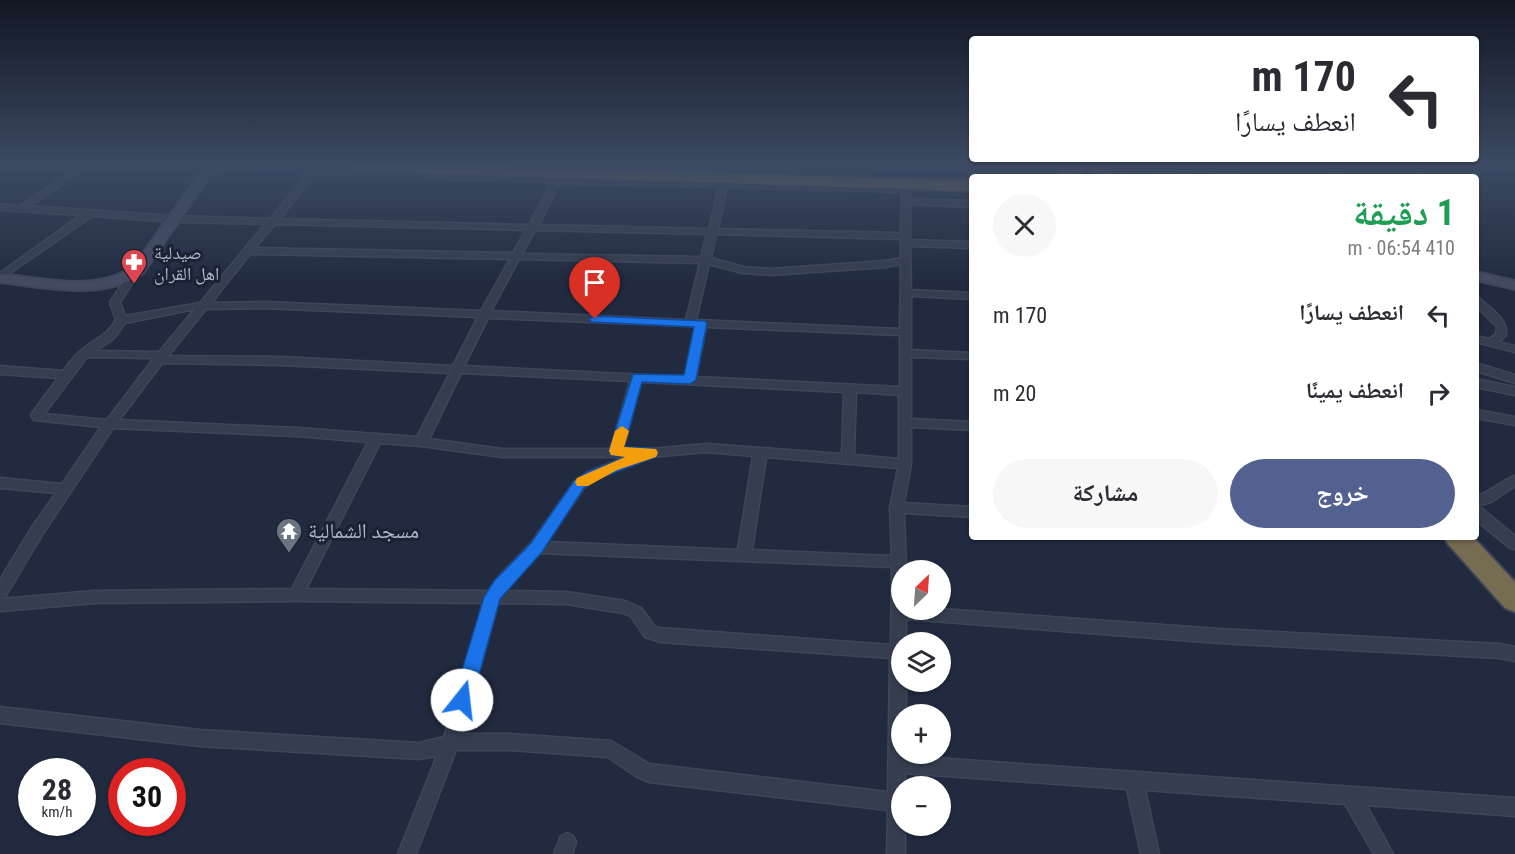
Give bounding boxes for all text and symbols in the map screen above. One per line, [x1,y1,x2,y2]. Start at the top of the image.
text: 170 m [1251,52,1356,101]
icon: left [1377,60,1455,138]
text: انعطف يسارًا [1235,106,1356,138]
text: 1 دقيقة [1353,192,1455,234]
button: close [993,194,1056,257]
text: 410 m · 06:54 [1348,236,1455,260]
place label: صيدلية اهل القران [154,242,219,285]
pharmacy icon: صيدلية اهل القران [119,247,149,285]
pin [569,257,620,319]
icon: arrive [578,266,611,299]
icon: left [1422,299,1455,332]
text: انعطف يسارًا [1299,300,1404,325]
text: 170 m [993,303,1047,328]
icon: right [1422,377,1455,410]
text: انعطف يمينًا [1306,378,1404,403]
text: 20 m [993,381,1036,406]
button: مشاركة [993,459,1218,528]
button: خروج [1230,459,1455,528]
temple icon: مسجد الشمالية [274,516,304,554]
place label: مسجد الشمالية [308,519,419,543]
north arrow [891,560,951,620]
map controls [891,560,951,836]
button: layers [891,632,951,692]
position arrow [430,668,494,732]
button: + [891,704,951,764]
speed limit sign: 30 [108,758,186,836]
text: 28 [42,772,72,807]
button: − [891,776,951,836]
text: km/h [42,803,72,821]

